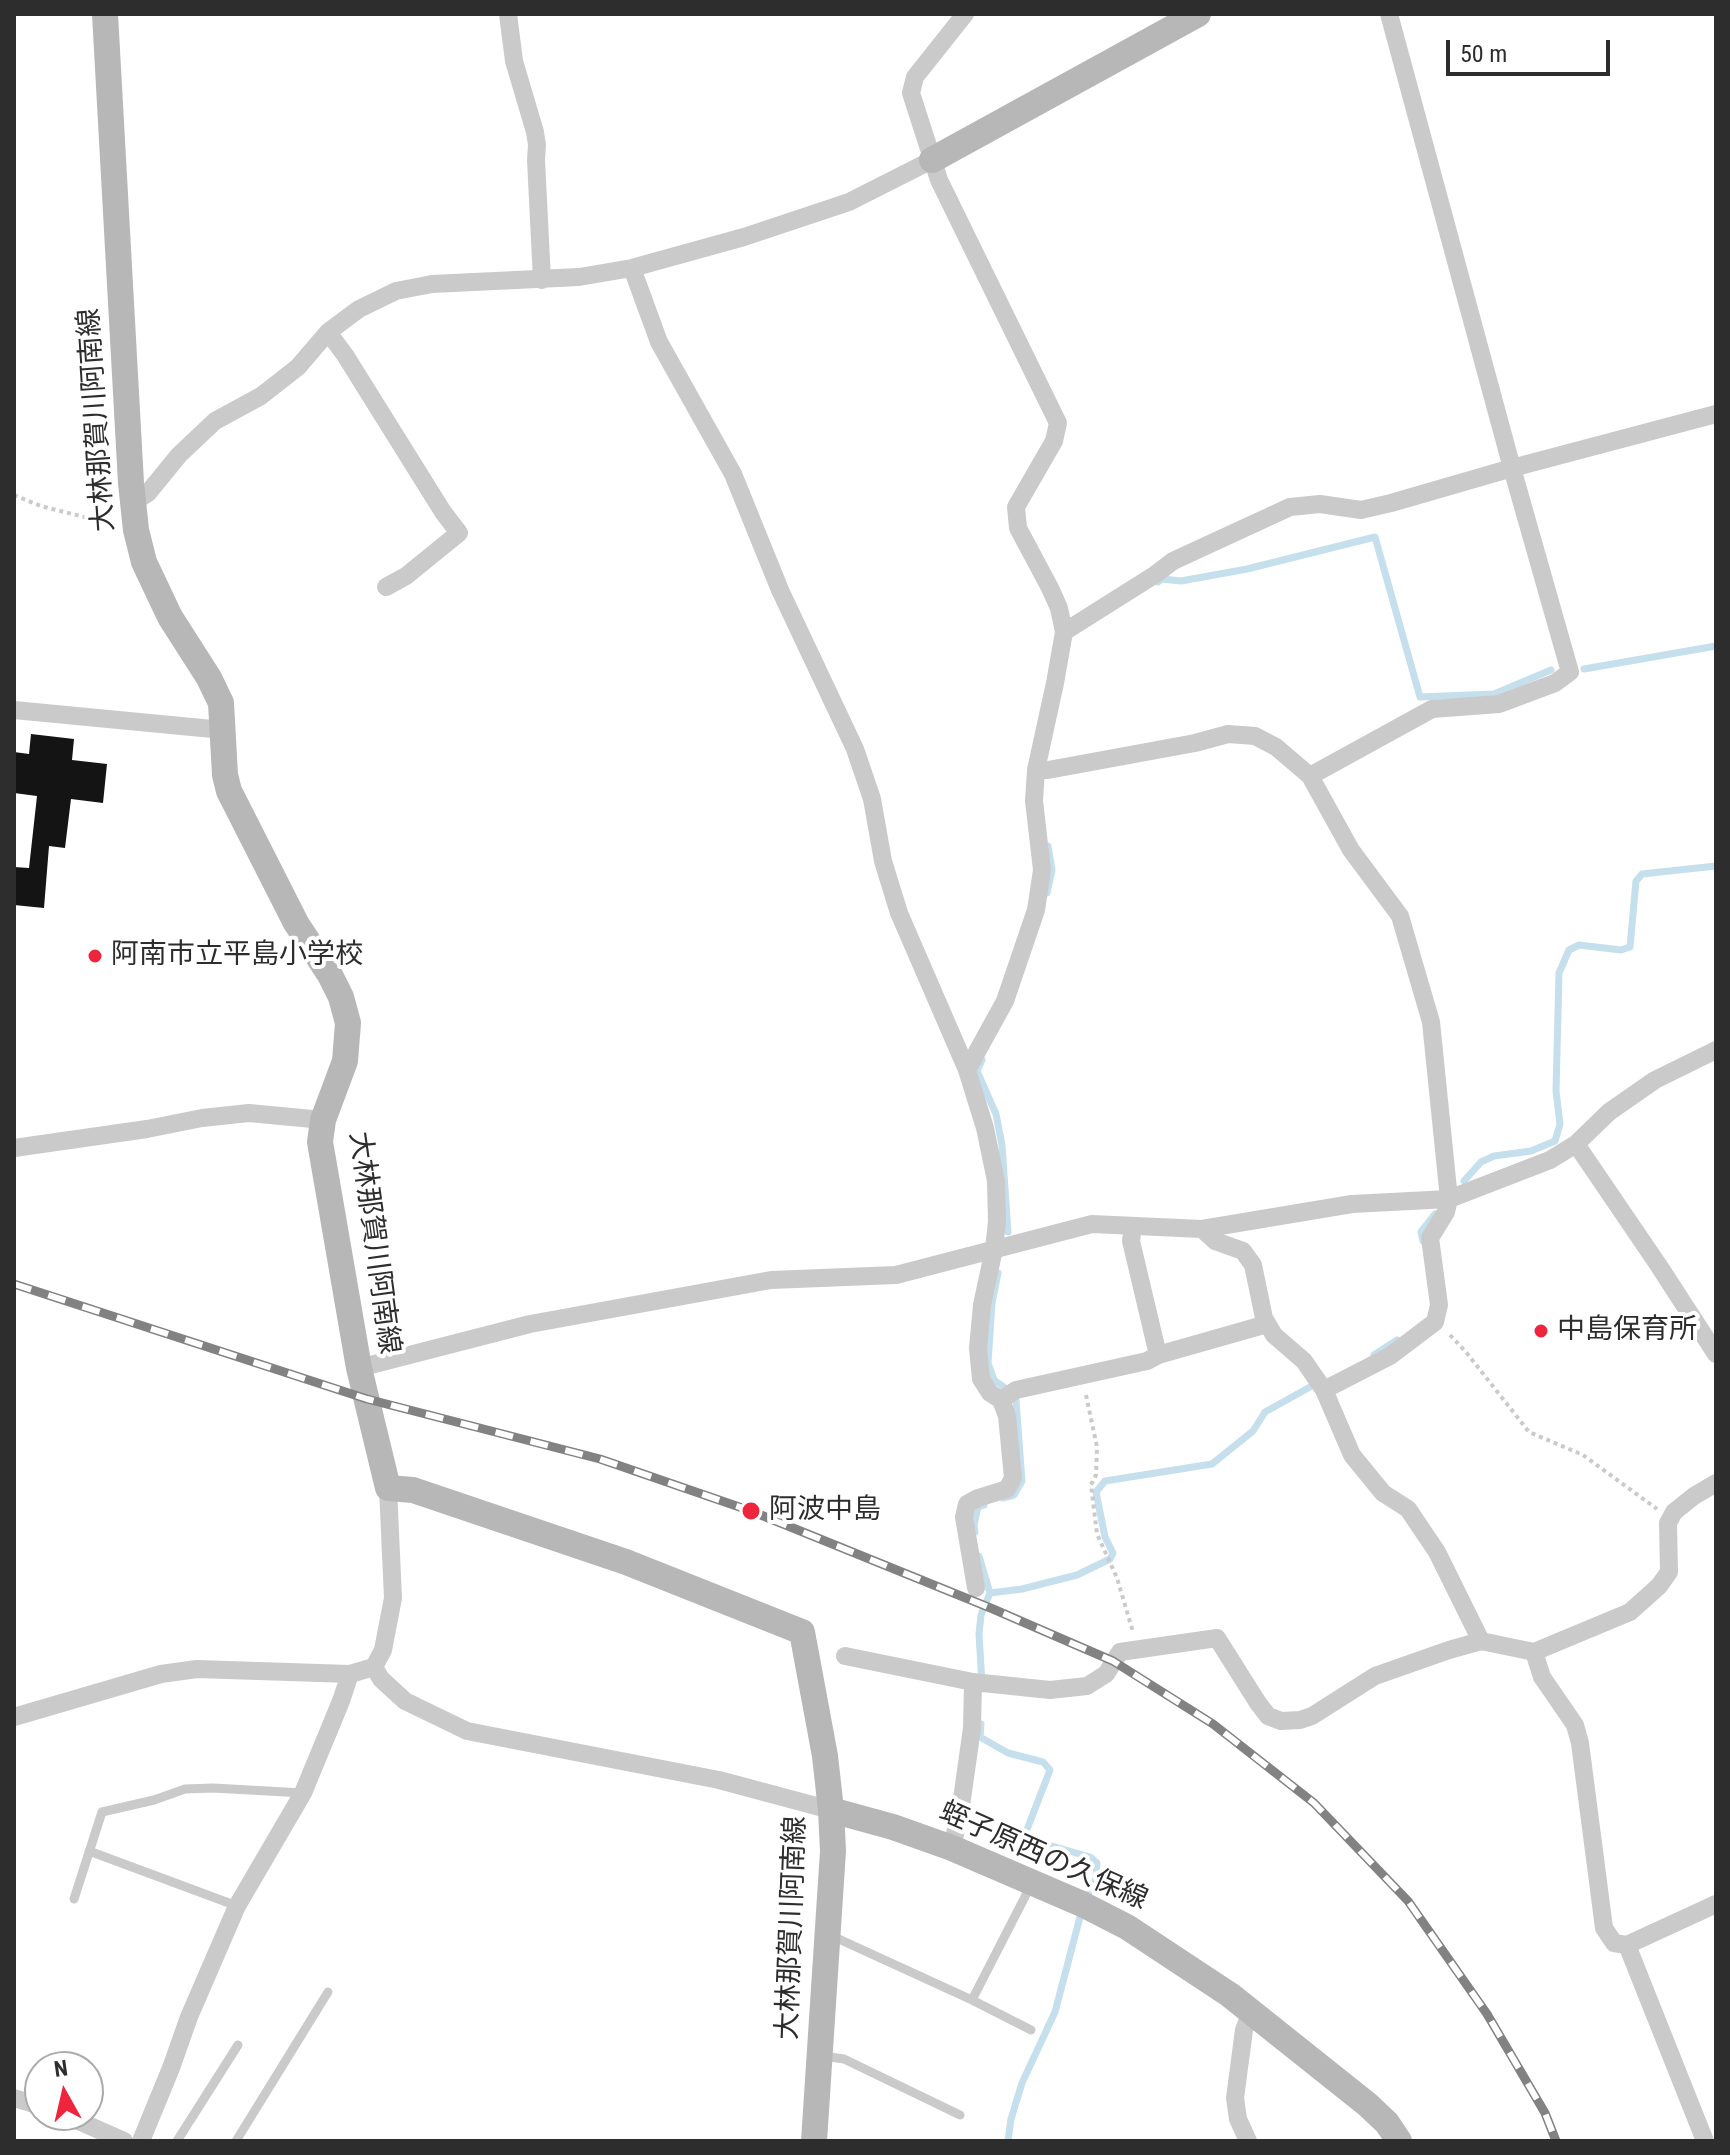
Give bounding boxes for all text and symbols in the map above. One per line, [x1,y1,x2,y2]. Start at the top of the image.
scale bar [1450,24,1614,74]
text: 50 m [1460,40,1507,68]
street label: 大林那賀川阿南線 [73,307,123,533]
place label: 阿南市立平島小学校 [111,939,363,973]
marker: 阿南市立平島小学校 [86,947,104,965]
street label: 大林那賀川阿南線 [341,1130,405,1356]
place label: 中島保育所 [1557,1314,1697,1348]
marker: 中島保育所 [1532,1322,1550,1340]
place label: 阿波中島 [769,1494,881,1528]
marker: 阿波中島 [740,1500,762,1522]
street label: 蛭子原西の久保線 [934,1796,1152,1918]
street label: 大林那賀川阿南線 [772,1815,814,2041]
north arrow [24,2051,104,2131]
text: N [52,2055,69,2082]

